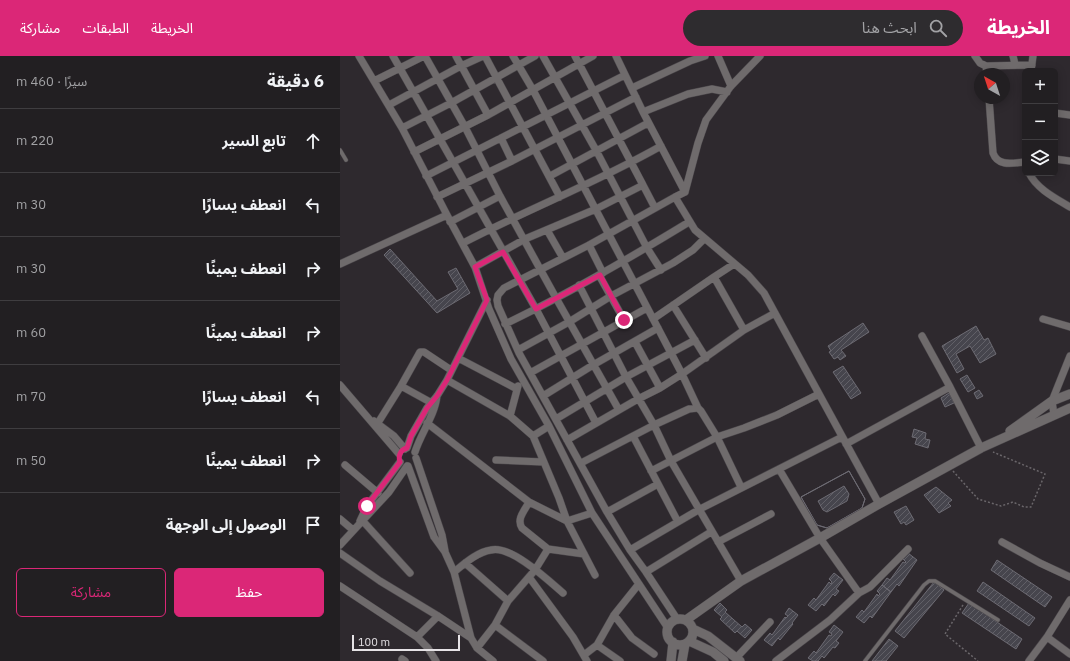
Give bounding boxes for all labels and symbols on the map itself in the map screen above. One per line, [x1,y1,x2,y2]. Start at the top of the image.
north arrow [974,68,1010,104]
route end [615,311,633,329]
route start [358,497,376,515]
scale bar [352,633,460,652]

